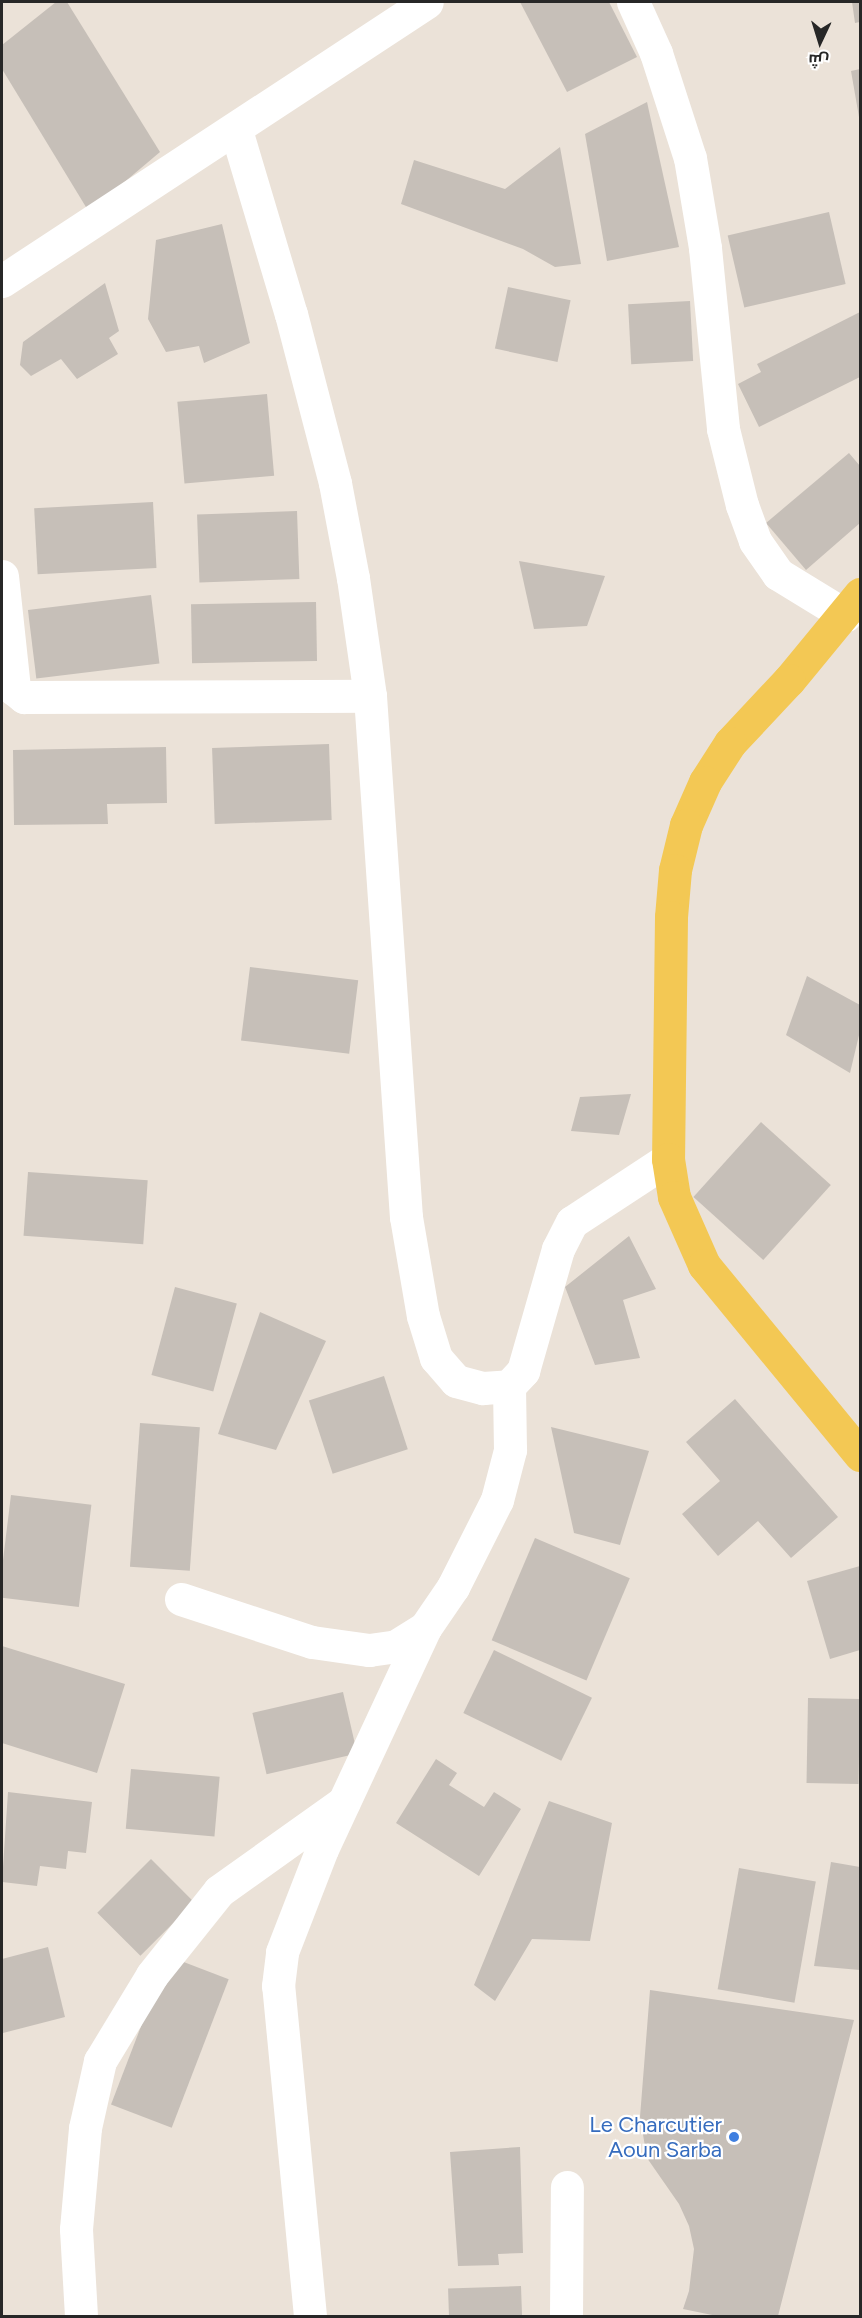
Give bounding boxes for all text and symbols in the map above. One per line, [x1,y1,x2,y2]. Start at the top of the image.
north arrow [790,12,850,72]
text: ش [808,50,830,71]
place label: Le Charcutier Aoun Sarba [589,2111,722,2162]
marker: Le Charcutier Aoun Sarba [727,2130,741,2144]

